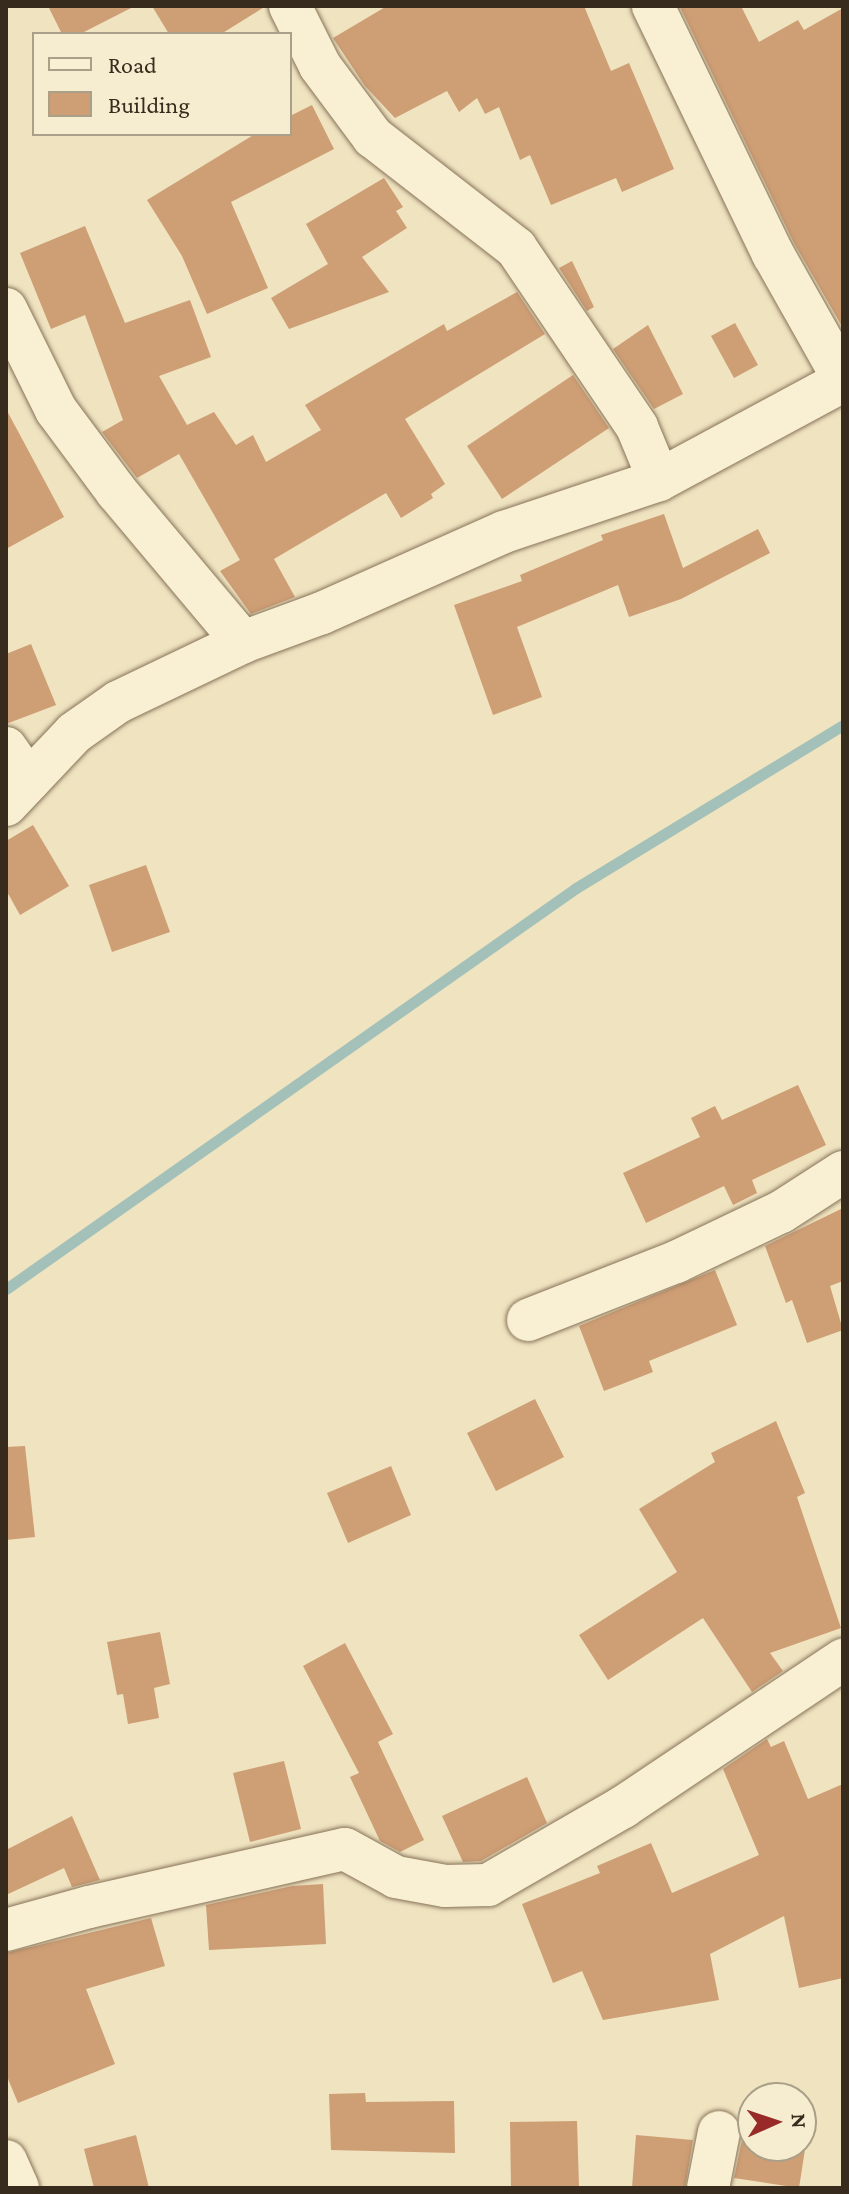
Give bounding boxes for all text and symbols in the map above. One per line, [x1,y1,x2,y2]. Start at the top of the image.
legend [32,32,292,136]
text: Road [108,51,157,78]
text: Building [108,91,190,118]
north arrow [737,2082,817,2162]
text: N [787,2113,812,2129]

